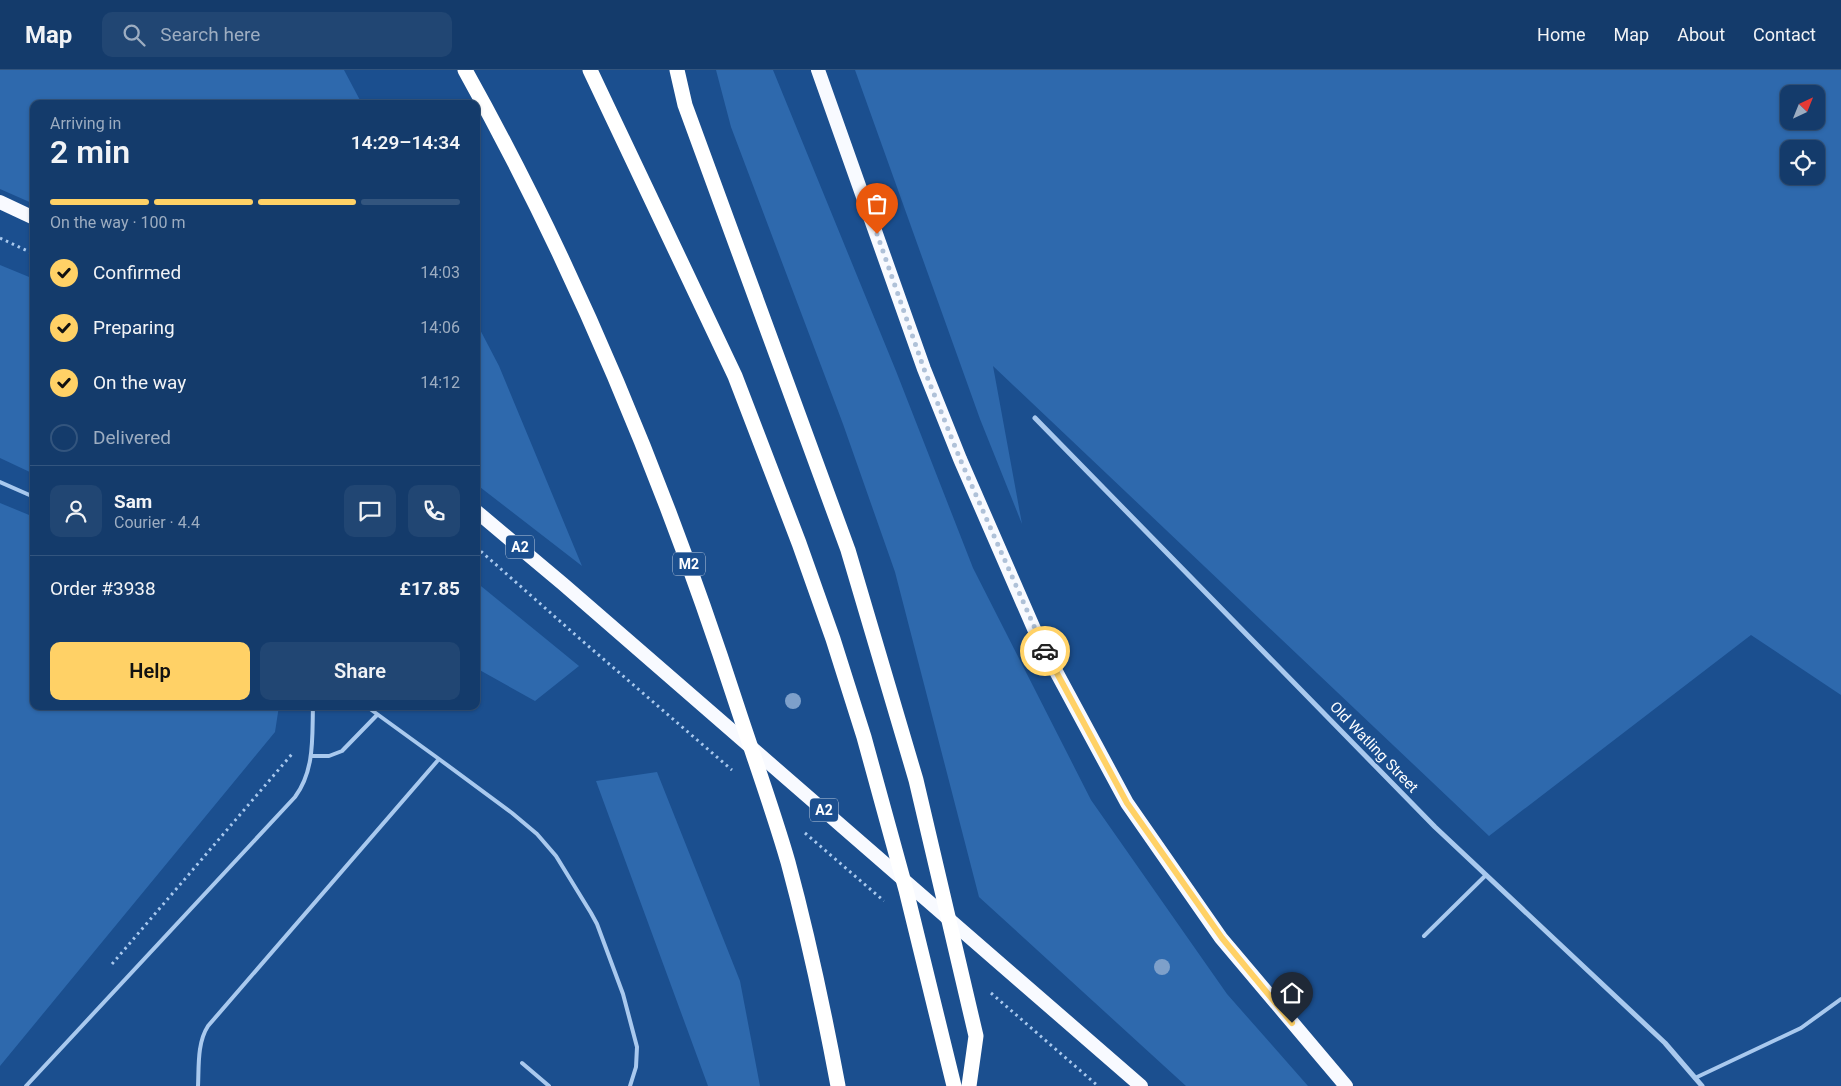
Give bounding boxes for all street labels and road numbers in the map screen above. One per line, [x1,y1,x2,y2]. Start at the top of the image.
road number: A2 [506,536,534,558]
road number: M2 [673,552,705,576]
street label: Old Watling Street [1326,698,1422,796]
road number: A2 [810,798,838,822]

